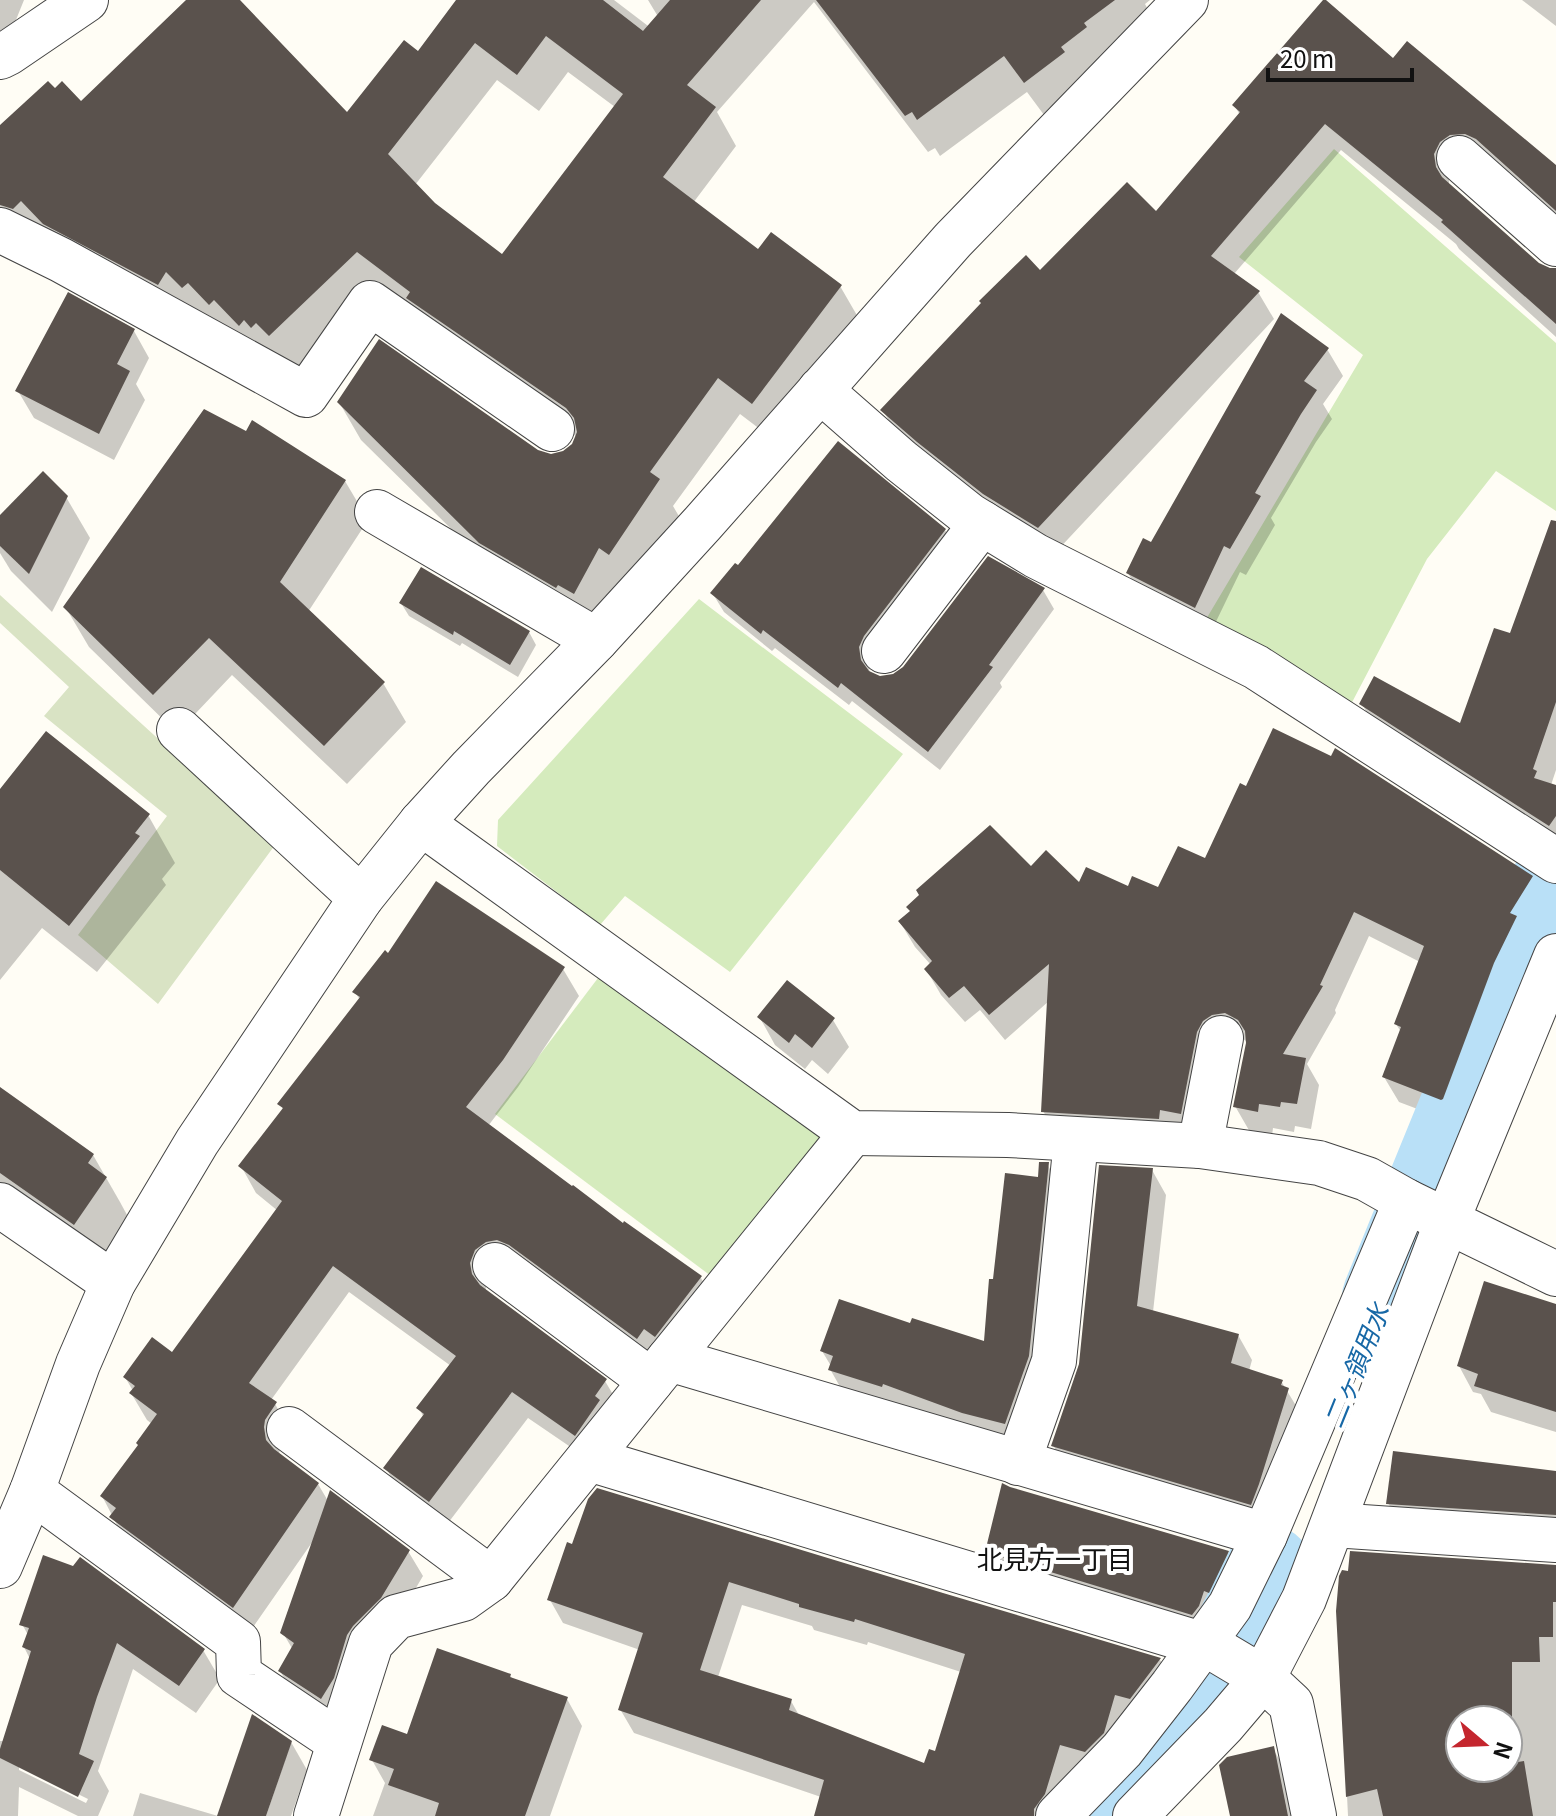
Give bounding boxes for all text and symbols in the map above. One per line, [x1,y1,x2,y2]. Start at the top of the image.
scale bar [1268,32,1412,82]
text: 20 m [1280,40,1334,75]
water label: 二ヶ領用水 [1313,1295,1397,1432]
district label: 北見方一丁目 [977,1539,1133,1576]
north arrow [1444,1704,1524,1784]
text: N [1487,1738,1523,1764]

